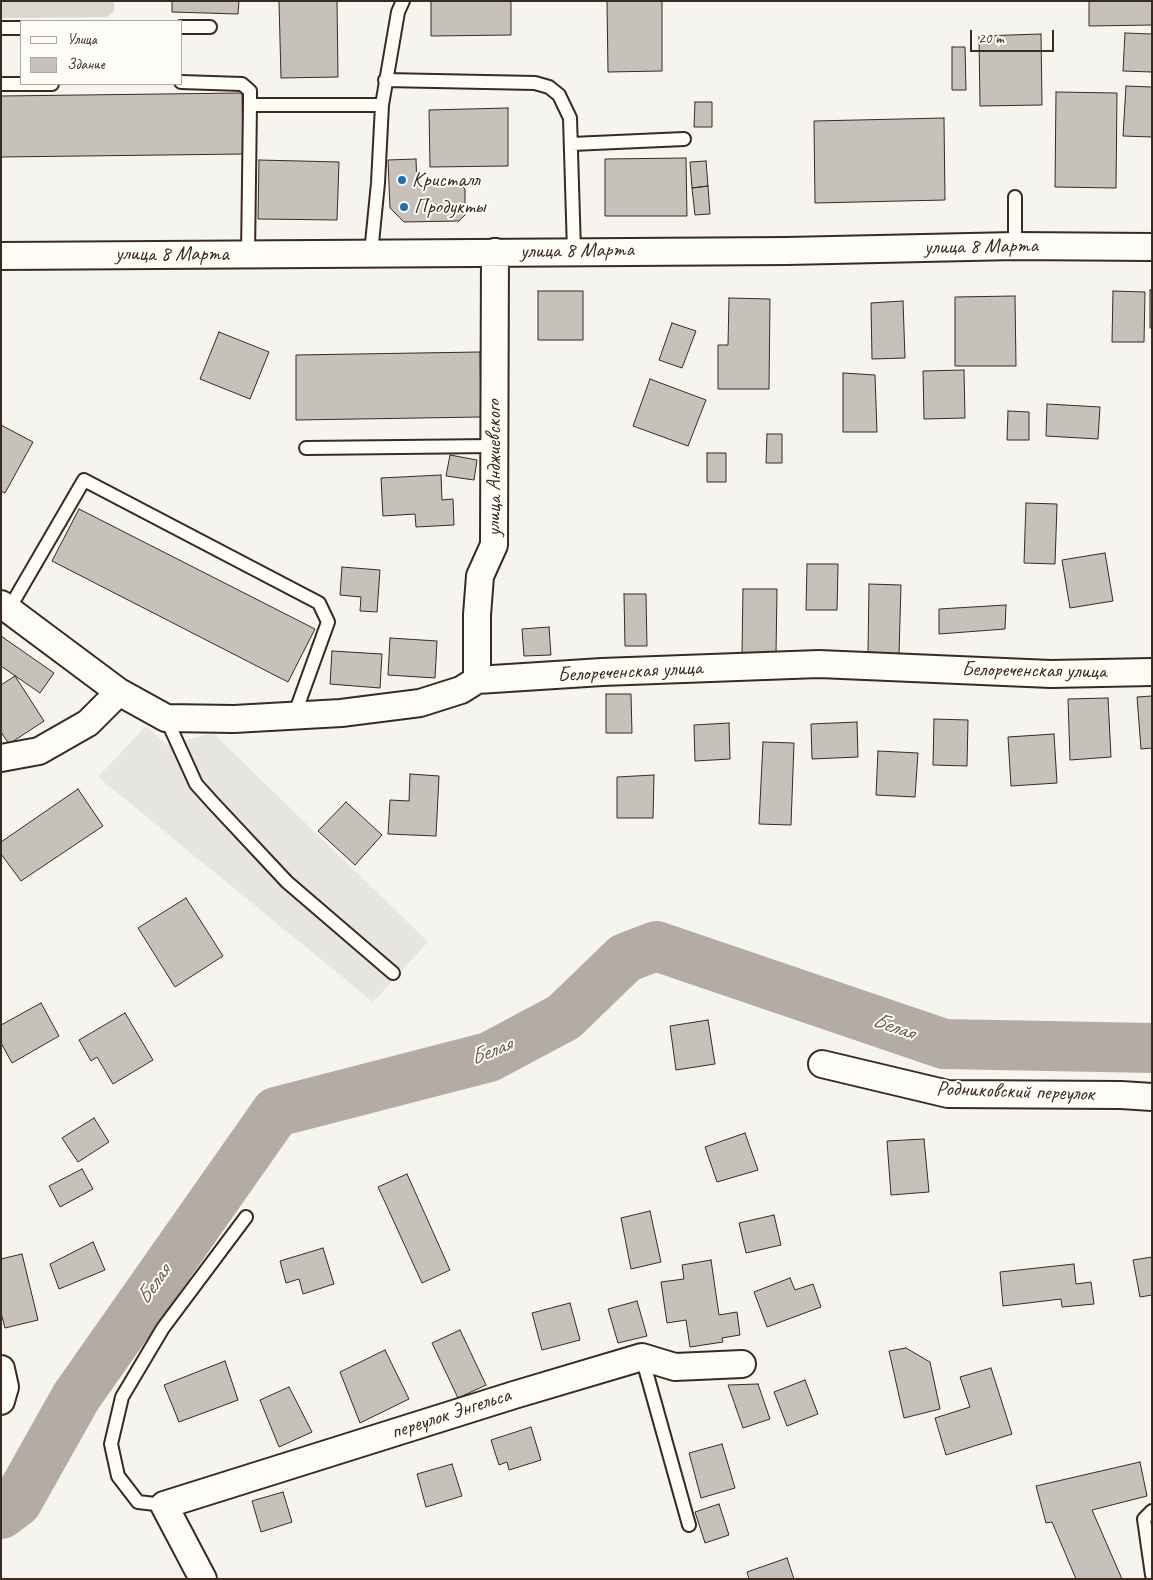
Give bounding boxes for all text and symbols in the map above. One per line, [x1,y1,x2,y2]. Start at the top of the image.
legend [20,20,182,85]
scale bar [973,20,1057,52]
text: 20 m [978,29,1004,48]
text: Улица [67,30,97,49]
text: Здание [67,55,105,74]
place label: Кристалл [412,167,479,193]
marker: Кристалл [396,174,408,186]
place label: Продукты [414,194,485,220]
marker: Продукты [398,201,410,213]
street label: улица 8 Марта [924,233,1038,261]
street label: улица 8 Марта [520,237,634,265]
street label: улица 8 Марта [115,241,229,267]
street label: улица Анджиевского [481,399,507,537]
street label: Белореченская улица [557,656,703,688]
street label: Белореченская улица [961,657,1107,685]
water label: Белая [869,1008,917,1046]
water label: Белая [466,1032,516,1072]
street label: Родниковский переулок [936,1077,1094,1107]
water label: Белая [131,1260,177,1310]
street label: переулок Энгельса [388,1383,514,1445]

